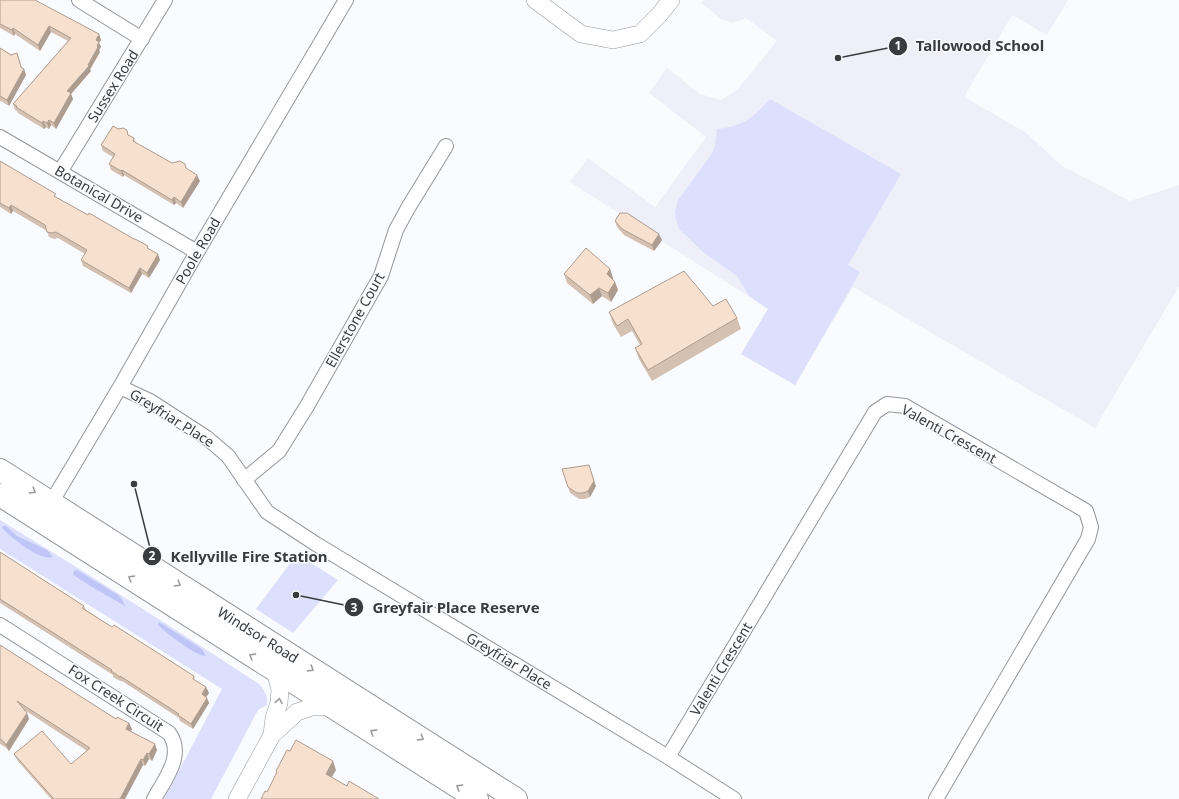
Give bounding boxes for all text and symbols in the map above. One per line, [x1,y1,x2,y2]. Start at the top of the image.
callout: Tallowood School [888,32,1052,59]
text: Tallowood School [916,35,1044,55]
text: 1 [895,37,901,54]
street label: Sussex Road [83,46,142,126]
street label: Botanical Drive [52,161,147,227]
street label: Poole Road [171,214,224,288]
street label: Ellerstone Court [321,269,389,371]
street label: Greyfriar Place [126,384,218,451]
street label: Valenti Crescent [898,400,1000,467]
one-way arrow [29,487,36,494]
callout: Kellyville Fire Station [142,543,335,570]
text: Kellyville Fire Station [170,546,328,566]
text: 2 [149,547,156,564]
one-way arrow [128,576,135,583]
one-way arrow [174,579,181,586]
callout: Greyfair Place Reserve [344,594,547,621]
text: Greyfair Place Reserve [372,597,540,617]
text: 3 [351,599,358,616]
street label: Windsor Road [214,602,302,667]
street label: Valenti Crescent [685,619,756,719]
street label: Greyfriar Place [463,628,556,694]
one-way arrow [249,653,256,660]
street label: Fox Creek Circuit [65,660,167,735]
one-way arrow [307,664,314,671]
one-way arrow [274,698,283,704]
one-way arrow [370,730,377,737]
one-way arrow [417,734,424,741]
one-way arrow [456,785,463,792]

